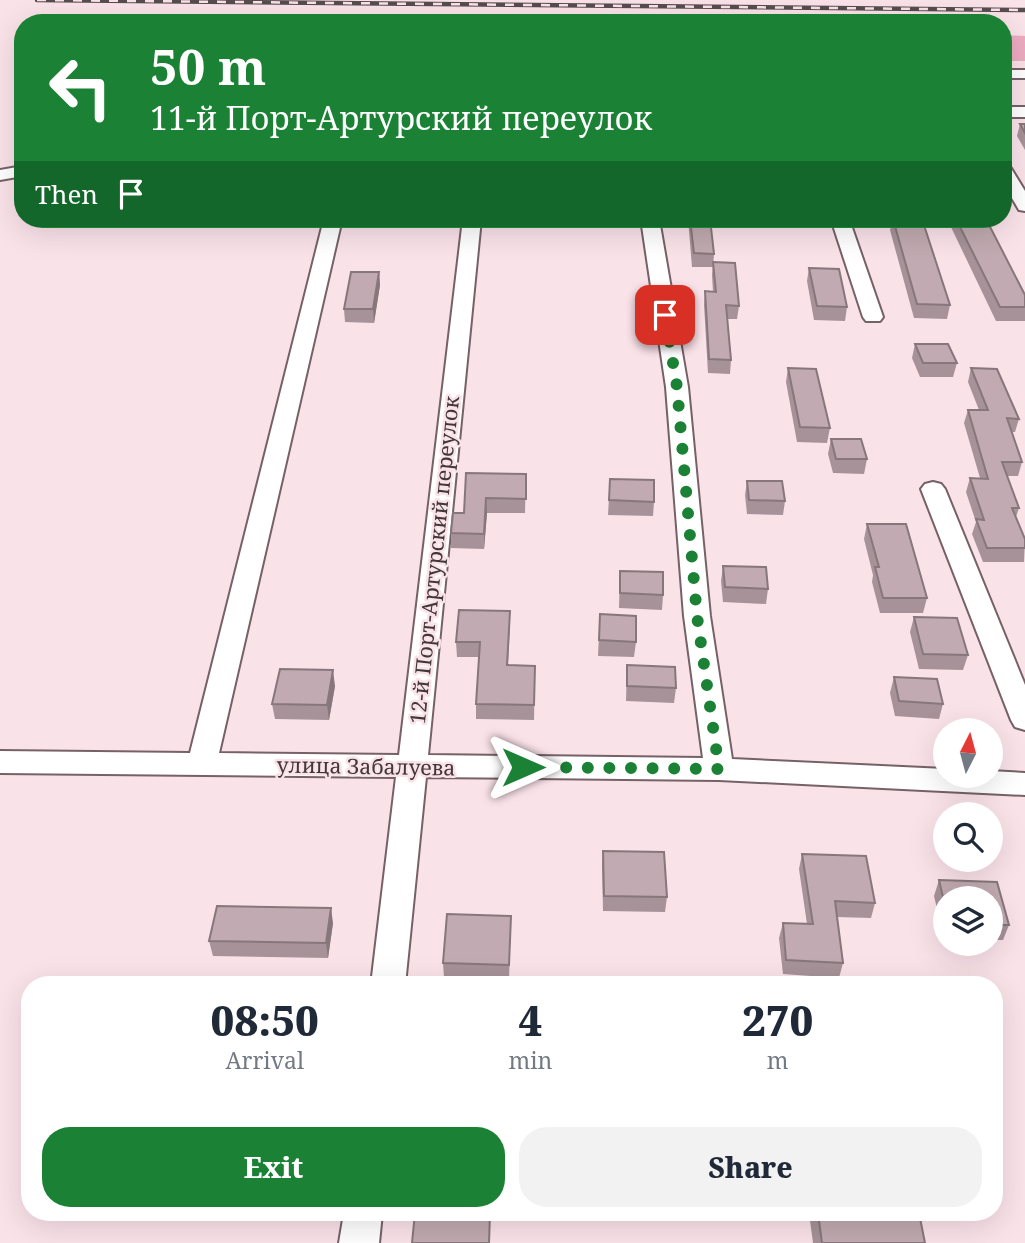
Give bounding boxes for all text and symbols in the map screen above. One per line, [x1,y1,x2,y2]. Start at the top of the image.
text: 50 m [150,33,266,99]
icon: left [35,42,126,133]
text: 11-й Порт-Артурский переулок [150,96,652,139]
icon: arrive [112,175,150,213]
text: Then [35,176,98,212]
pin [635,285,695,345]
icon: arrive [646,296,684,334]
street label: 12-й Порт-Артурский переулок [403,394,465,725]
north arrow [933,718,1003,788]
map controls [933,718,1003,956]
position arrow [486,730,560,804]
street label: улица Забалуева [276,750,456,782]
button: search [933,802,1003,872]
button: layers [933,886,1003,956]
text: 08:50 [211,991,319,1048]
text: 4 [519,991,542,1048]
text: 270 [742,991,813,1048]
text: Arrival [225,1044,304,1076]
text: min [508,1044,552,1076]
text: m [767,1044,789,1076]
button: Exit [42,1127,505,1207]
button: Share [519,1127,982,1207]

